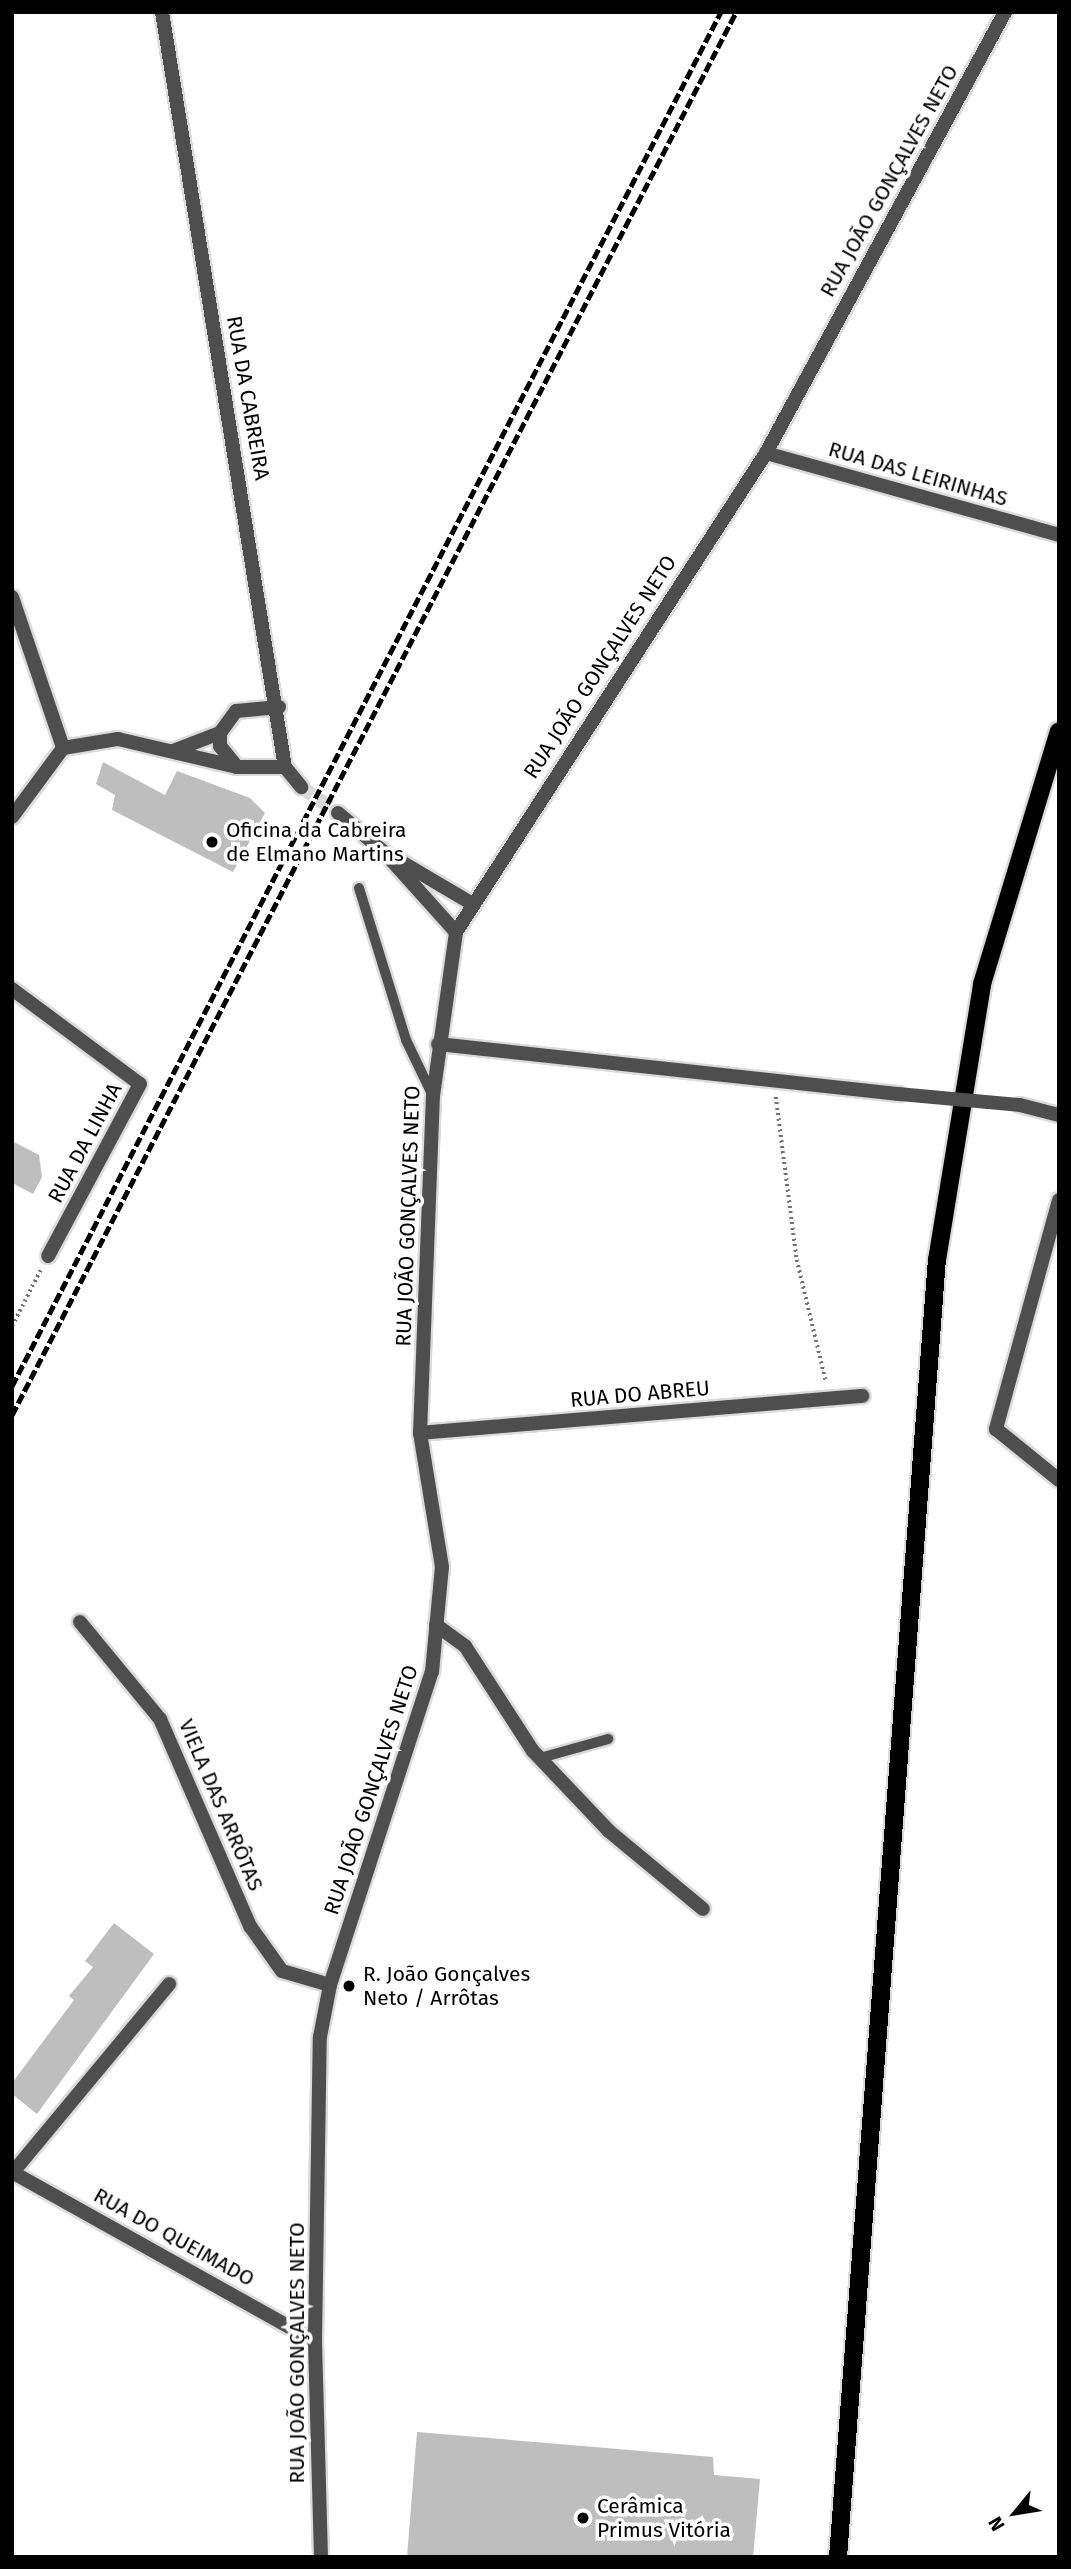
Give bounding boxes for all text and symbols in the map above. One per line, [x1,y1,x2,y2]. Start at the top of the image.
street label: RUA JOÃO GONÇALVES NETO [815,61,963,301]
street label: RUA DA CABREIRA [221,314,275,482]
street label: RUA DAS LEIRINHAS [826,436,1010,512]
street label: RUA JOÃO GONÇALVES NETO [518,551,682,783]
place label: Oficina da Cabreira de Elmano Martins [226,817,406,867]
marker: Oficina da Cabreira de Elmano Martins [204,834,220,850]
street label: RUA DA LINHA [43,1079,127,1207]
street label: RUA JOÃO GONÇALVES NETO [391,1085,425,1347]
street label: RUA DO ABREU [569,1375,711,1413]
street label: RUA JOÃO GONÇALVES NETO [319,1662,423,1918]
street label: VIELA DAS ARRÔTAS [173,1715,269,1895]
place label: R. João Gonçalves Neto / Arrôtas [363,1961,530,2011]
marker: R. João Gonçalves Neto / Arrôtas [341,1978,357,1994]
street label: RUA DO QUEIMADO [89,2182,259,2292]
street label: RUA JOÃO GONÇALVES NETO [284,2222,310,2484]
north arrow [980,2478,1050,2548]
place label: Cerâmica Primus Vitória [597,2493,731,2543]
marker: Cerâmica Primus Vitória [575,2510,591,2526]
text: N [983,2513,1009,2535]

